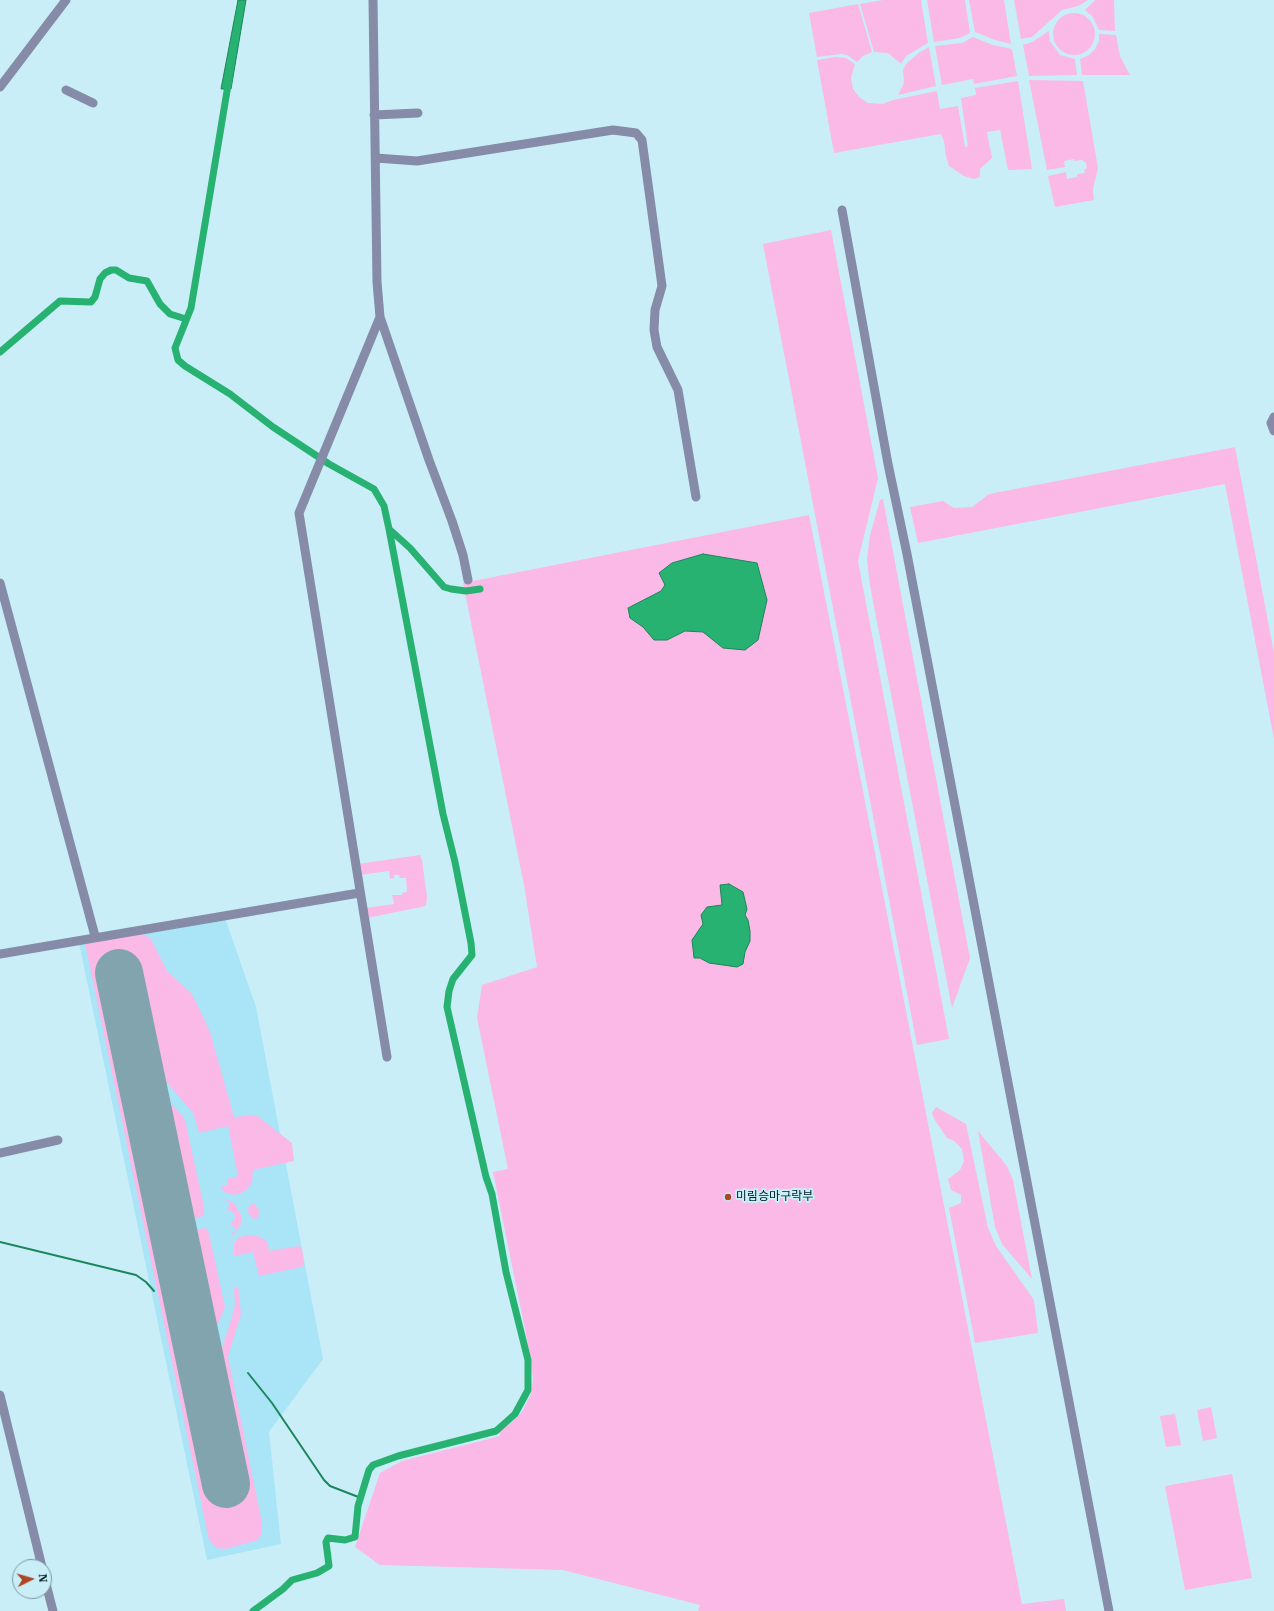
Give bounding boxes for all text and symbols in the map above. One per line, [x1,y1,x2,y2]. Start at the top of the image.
place label: 미림승마구락부 [736,1190,813,1204]
marker: 미림승마구락부 [723,1192,733,1202]
north arrow [12,1559,52,1599]
text: N [36,1573,50,1583]

